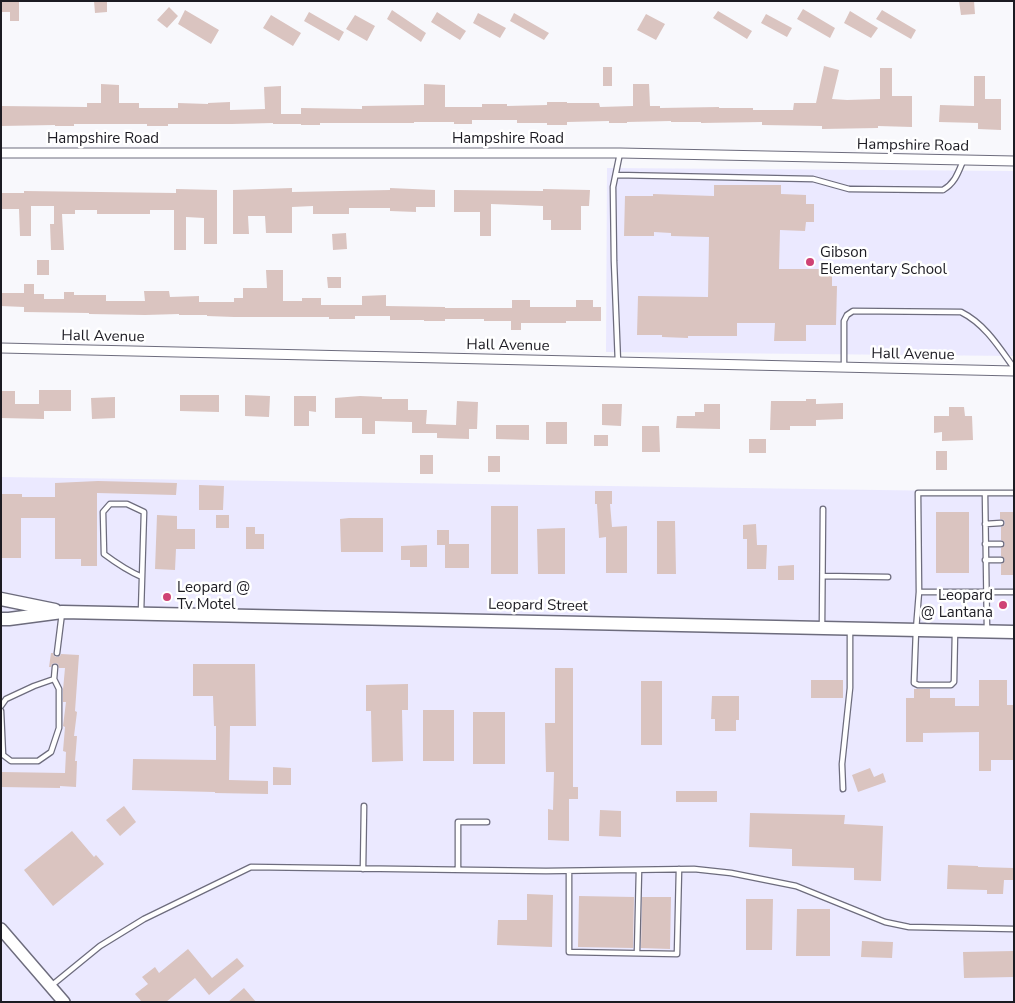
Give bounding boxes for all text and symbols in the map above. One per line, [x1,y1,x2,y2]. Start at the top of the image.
street label: Hampshire Road [47,130,159,148]
street label: Hampshire Road [452,130,564,148]
street label: Hampshire Road [857,136,969,156]
place label: Gibson Elementary School [820,244,947,279]
marker: Gibson Elementary School [804,256,816,268]
street label: Hall Avenue [61,327,145,347]
street label: Hall Avenue [466,336,550,356]
street label: Hall Avenue [871,345,955,365]
place label: Leopard @ Tv Motel [177,579,250,614]
place label: Leopard @ Lantana [921,587,993,622]
marker: Leopard @ Tv Motel [161,591,173,603]
street label: Leopard Street [488,596,588,616]
marker: Leopard @ Lantana [997,599,1009,611]

